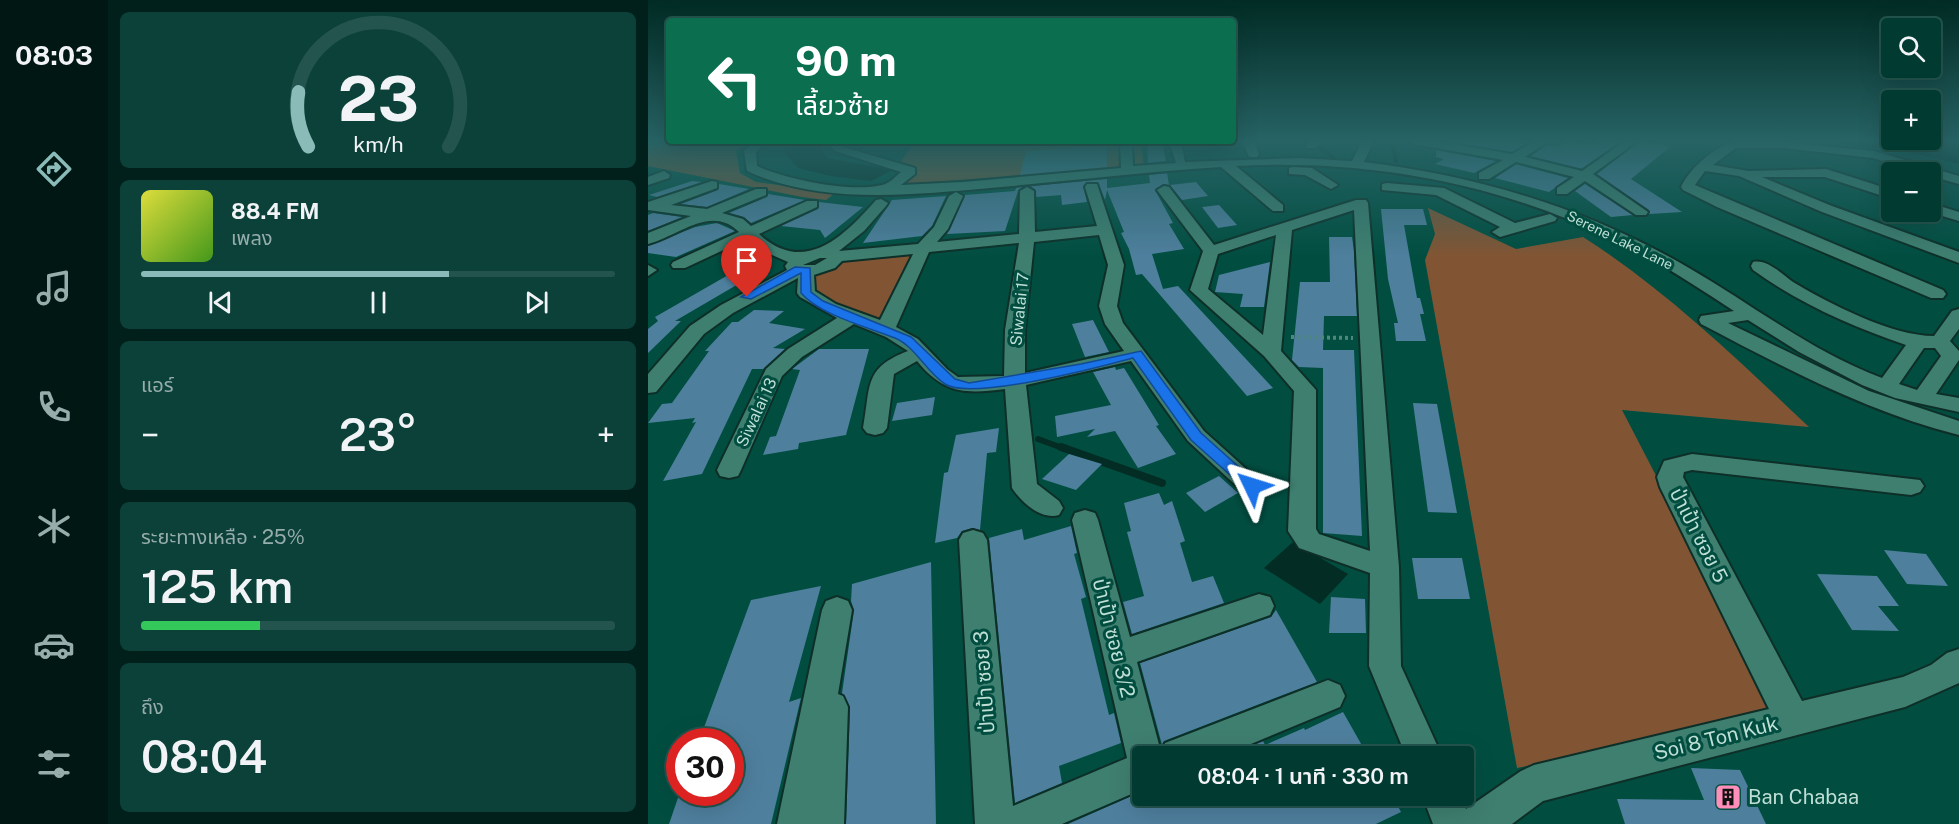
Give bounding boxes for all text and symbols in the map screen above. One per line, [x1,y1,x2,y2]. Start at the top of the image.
map controls [1881,18,1941,222]
button: search [1881,18,1941,78]
text: 90 m [795,36,897,85]
text: 08:03 [15,39,93,71]
icon: left [696,42,774,120]
text: 23 [337,62,419,135]
text: เลี้ยวซ้าย [795,89,889,121]
button: + [1881,90,1941,150]
text: km/h [353,132,403,157]
icon: directions [33,148,75,190]
button: − [1881,162,1941,222]
text: 88.4 FM [231,198,319,224]
street label: Serene Lake Lane [1564,207,1676,273]
text: เพลง [231,226,273,250]
pin [721,235,772,297]
icon: arrive [730,244,763,277]
icon: music [33,267,75,309]
street label: Siwalai 17 [1006,272,1033,347]
icon: previous [204,286,237,319]
icon: pause [362,286,395,319]
icon: next [520,286,553,319]
text: แอร์ [141,373,173,397]
street label: Siwalai 13 [732,375,781,450]
icon: phone [33,386,75,428]
text: 23° [339,408,417,461]
text: − [141,416,159,454]
text: + [597,416,615,454]
position arrow [1220,454,1284,518]
street label: ป่าเป้า ซอย 5 [1665,484,1733,586]
icon: climate [33,505,75,547]
text: ระยะทางเหลือ · 25% [141,525,305,549]
text: 125 km [141,560,293,613]
street label: ป่าเป้า ซอย 3/2 [1088,576,1140,700]
icon: car [33,624,75,666]
street label: ป่าเป้า ซอย 3 [968,630,1000,734]
text: ถึง [141,695,164,719]
street label: Soi 8 Ton Kuk [1652,711,1780,765]
speed limit sign: 30 [666,728,744,806]
text: 08:04 [141,730,267,783]
icon: filters [33,743,75,785]
text: 08:04 · 1 นาที · 330 m [1197,763,1409,789]
building icon: Ban Chabaa [1713,782,1743,812]
place label: Ban Chabaa [1748,785,1859,809]

